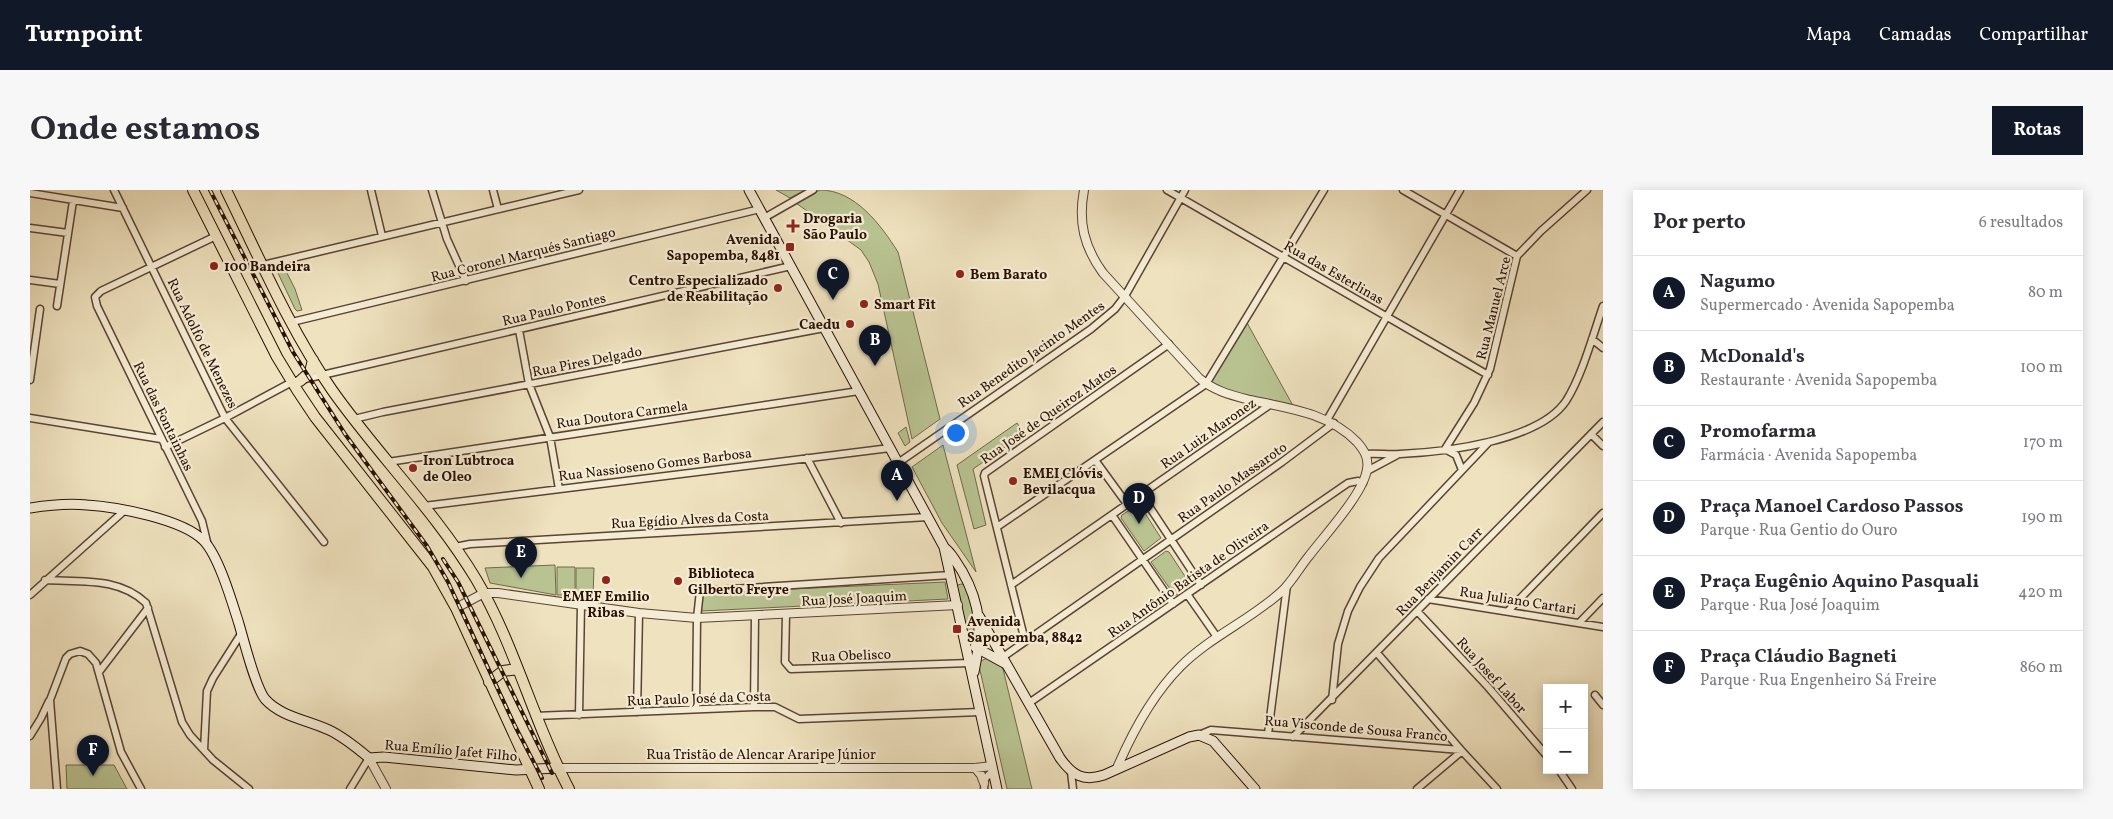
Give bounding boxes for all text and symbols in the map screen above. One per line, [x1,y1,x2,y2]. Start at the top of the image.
text: Turnpoint [25,18,143,52]
text: Mapa [1806,23,1851,48]
text: Camadas [1879,23,1952,48]
text: Compartilhar [1980,23,2088,48]
text: Onde estamos [30,106,260,154]
button: Rotas [1992,106,2083,155]
text: Por perto [1653,208,1746,237]
place label: Drogaria São Paulo [803,210,867,245]
text: 6 resultados [1979,212,2063,234]
marker: Drogaria São Paulo [787,220,799,232]
street label: Rua Coronel Marqués Santiago [429,223,618,288]
place label: Avenida Sapopemba, 8481 [667,231,780,266]
street label: Rua das Esterlinas [1280,237,1387,310]
marker: Avenida Sapopemba, 8481 [784,241,796,253]
street label: Rua Manuel Arce [1472,254,1517,362]
place label: 100 Bandeira [224,258,311,277]
pin: C [817,259,849,300]
marker: 100 Bandeira [208,260,220,272]
place label: Bem Barato [970,266,1047,285]
marker: Bem Barato [954,268,966,280]
text: Nagumo [1700,269,1775,295]
place label: Centro Especializado de Reabilitação [629,272,768,307]
street label: Rua Adolfo de Menezes [162,275,241,412]
marker: Centro Especializado de Reabilitação [772,282,784,294]
text: A [1663,282,1675,304]
text: 80 m [2028,282,2063,304]
street label: Rua Paulo Pontes [501,289,608,332]
text: Supermercado · Avenida Sapopemba [1700,295,1955,317]
place label: Smart Fit [874,296,936,315]
street label: Rua Benedito Jacinto Mentes [955,297,1109,413]
marker: Smart Fit [858,298,870,310]
place label: Caedu [799,316,840,335]
marker: Caedu [844,318,856,330]
pin: B [859,325,891,366]
street label: Rua Pires Delgado [531,343,644,382]
text: McDonald's [1700,344,1805,370]
text: B [1664,357,1674,379]
text: 100 m [2020,357,2063,379]
street label: Rua das Fontainhas [128,359,197,475]
street label: Rua José de Queiroz Matos [977,361,1121,470]
text: Restaurante · Avenida Sapopemba [1700,370,1937,392]
street label: Rua Luiz Maronez [1157,394,1260,474]
street label: Rua Doutora Carmela [555,397,689,434]
text: Promofarma [1700,419,1817,445]
your location [943,420,969,446]
text: C [1664,432,1674,454]
text: 170 m [2023,432,2063,454]
street label: Rua Paulo Massaroto [1174,438,1291,528]
street label: Rua Nassioseno Gomes Barbosa [557,444,753,487]
text: Farmácia · Avenida Sapopemba [1700,445,1917,467]
place label: Iron Lubtroca de Oleo [423,452,515,487]
pin: A [881,460,913,501]
marker: Iron Lubtroca de Oleo [407,462,419,474]
place label: EMEI Clóvis Bevilacqua [1023,465,1103,500]
marker: EMEI Clóvis Bevilacqua [1007,475,1019,487]
pin: D [1123,483,1155,524]
text: Praça Manoel Cardoso Passos [1700,494,1964,520]
street label: Rua Egídio Alves da Costa [611,507,770,534]
text: D [1663,507,1675,529]
text: 190 m [2021,507,2063,529]
street label: Rua Antônio Batista de Oliveira [1104,517,1273,643]
text: Parque · Rua Gentio do Ouro [1700,520,1898,542]
street label: Rua Benjamin Carr [1392,523,1488,621]
pin: E [505,537,537,578]
place label: Biblioteca Gilberto Freyre [688,565,789,600]
text: Praça Eugênio Aquino Pasquali [1700,569,1979,595]
marker: EMEF Emilio Ribas [600,574,612,586]
marker: Biblioteca Gilberto Freyre [672,575,684,587]
text: E [1664,582,1674,604]
text: 420 m [2018,582,2063,604]
street label: Rua Juliano Cartari [1458,583,1577,620]
street label: Rua José Joaquim [801,587,907,612]
place label: EMEF Emilio Ribas [563,588,649,623]
text: Parque · Rua José Joaquim [1700,595,1880,617]
place label: Avenida Sapopemba, 8842 [967,613,1082,648]
marker: Avenida Sapopemba, 8842 [951,623,963,635]
street label: Rua Josef Labor [1451,634,1530,718]
text: Praça Cláudio Bagneti [1700,644,1897,670]
street label: Rua Obelisco [811,646,891,667]
text: F [1664,657,1674,679]
text: 860 m [2020,657,2063,679]
text: Parque · Rua Engenheiro Sá Freire [1700,670,1937,692]
map controls [1543,684,1588,774]
button: + [1543,684,1588,729]
street label: Rua Paulo José da Costa [627,687,772,712]
street label: Rua Visconde de Sousa Franco [1263,712,1448,747]
button: − [1543,729,1588,774]
pin: F [77,735,109,776]
street label: Rua Emílio Jafet Filho [384,736,518,767]
street label: Rua Tristão de Alencar Araripe Júnior [646,746,876,765]

